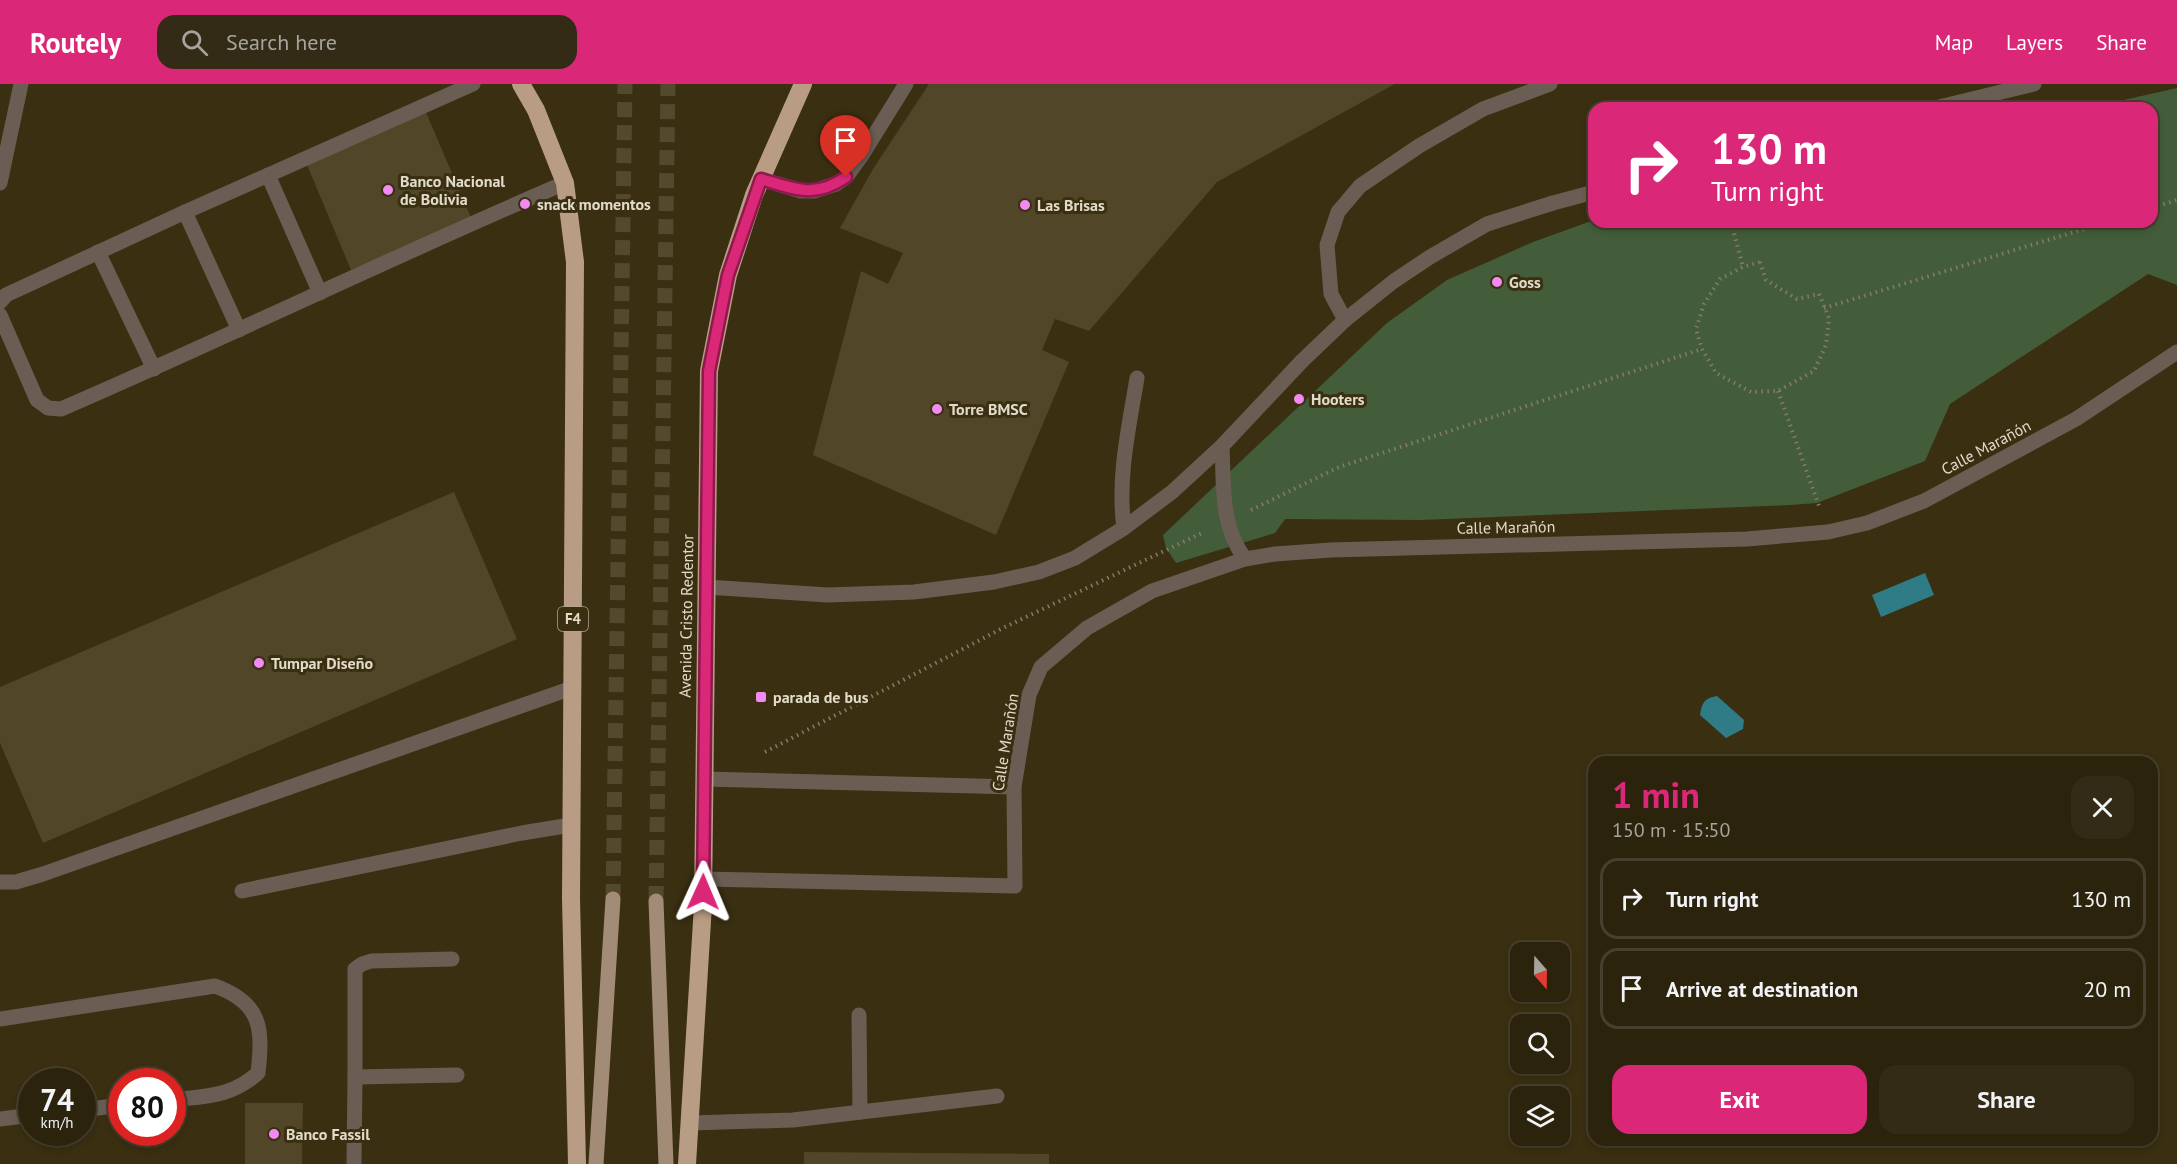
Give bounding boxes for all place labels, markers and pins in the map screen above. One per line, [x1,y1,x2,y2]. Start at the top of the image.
pin [820,115,871,177]
place label: Banco Nacional de Bolivia [400,171,505,209]
marker: Banco Nacional de Bolivia [381,183,395,197]
place label: snack momentos [537,194,651,214]
place label: Las Brisas [1037,195,1105,215]
marker: snack momentos [518,197,532,211]
marker: Las Brisas [1018,198,1032,212]
place label: Goss [1509,272,1541,292]
marker: Goss [1490,275,1504,289]
place label: Hooters [1311,389,1365,409]
marker: Hooters [1292,392,1306,406]
place label: Torre BMSC [949,399,1028,419]
marker: Torre BMSC [930,402,944,416]
place label: Tumpar Diseño [271,653,373,673]
marker: Tumpar Diseño [252,656,266,670]
place label: parada de bus [773,687,869,707]
marker: parada de bus [754,690,768,704]
place label: Banco Fassil [286,1124,370,1144]
marker: Banco Fassil [267,1127,281,1141]

